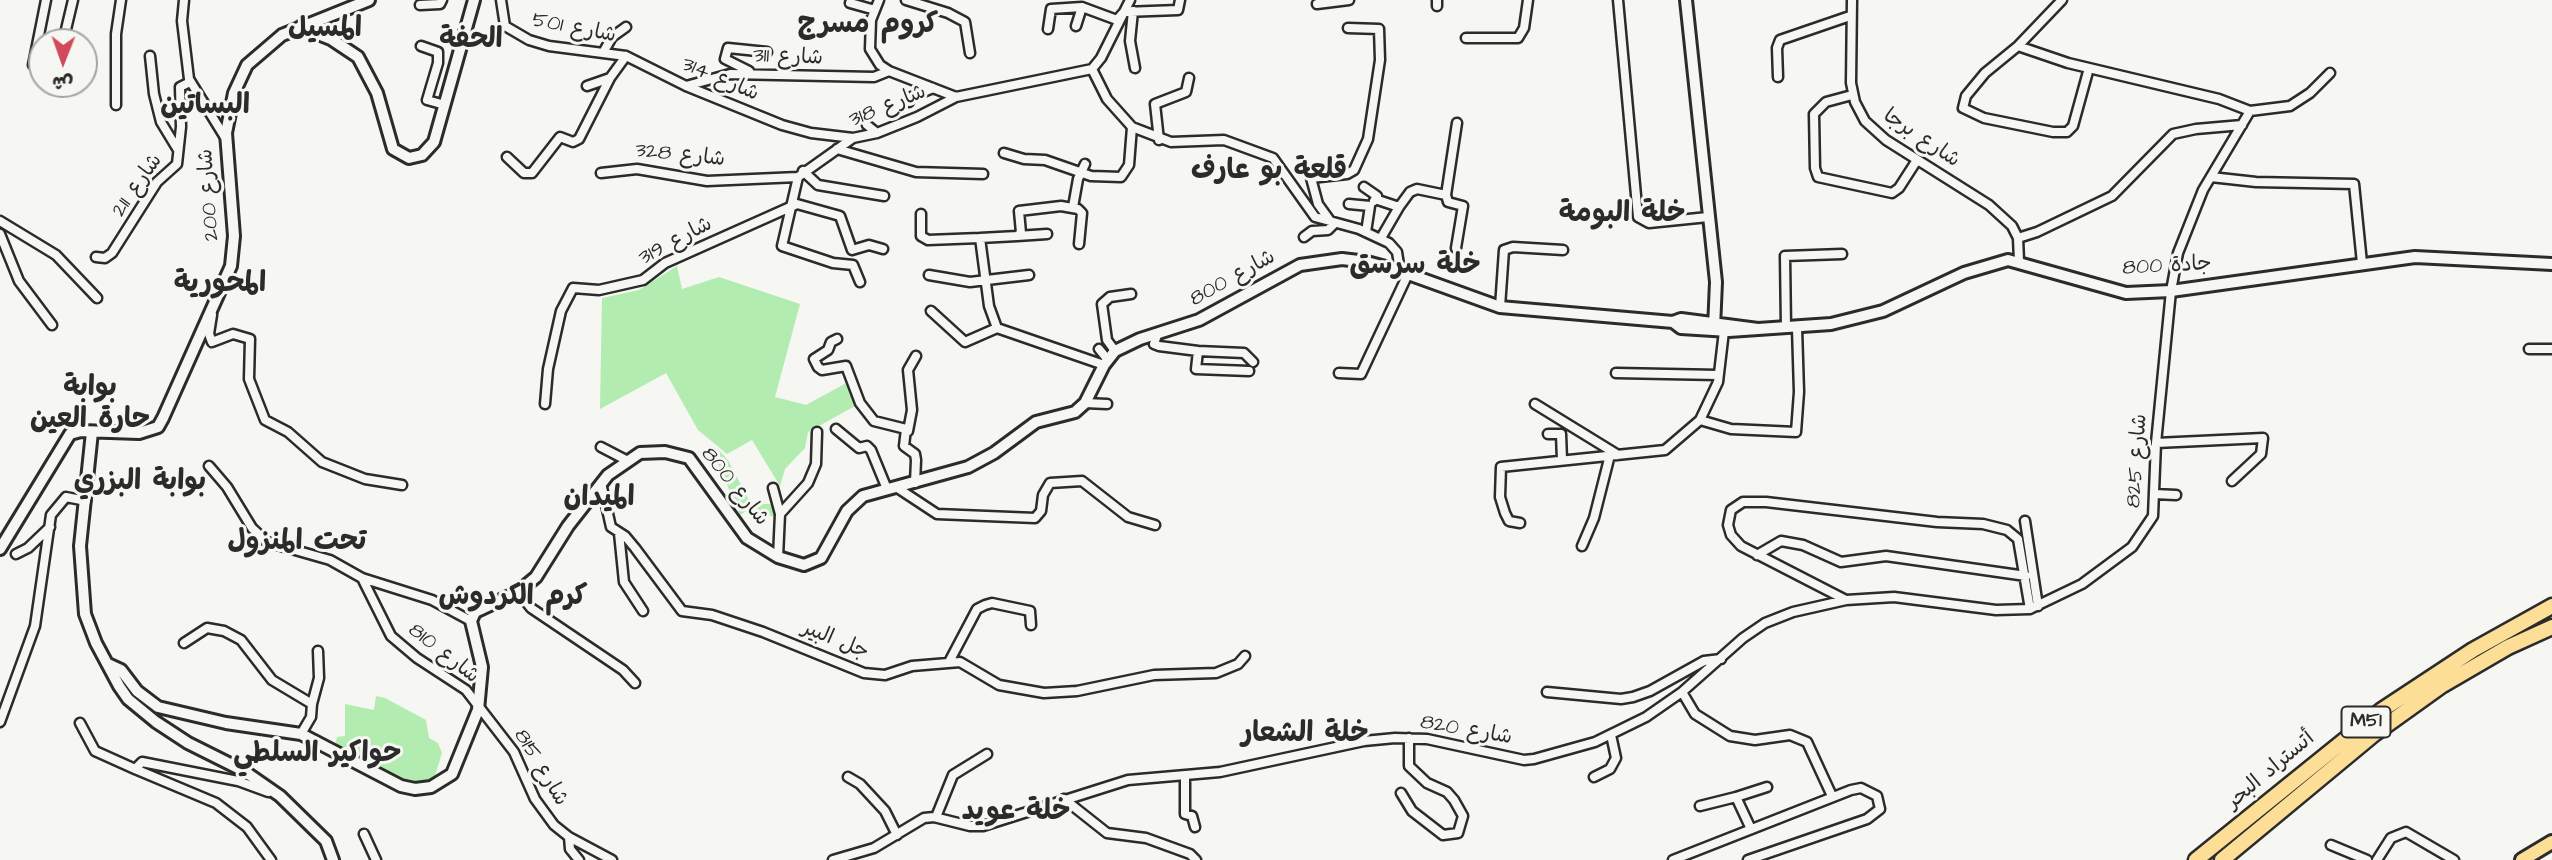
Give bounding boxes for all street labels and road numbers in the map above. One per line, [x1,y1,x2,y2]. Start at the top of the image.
street label: شارع 501 [530,9,618,49]
street label: شارع 311 [753,44,823,72]
street label: شارع 314 [678,52,762,108]
street label: شارع 318 [846,80,930,134]
street label: شارع برجا [1878,104,1964,174]
street label: شارع 328 [634,139,726,173]
street label: شارع 200 [194,148,226,242]
street label: شارع 211 [107,150,169,222]
street label: شارع 319 [635,212,717,272]
street label: شارع 800 [1186,245,1280,313]
street label: جادة 800 [2122,252,2212,282]
street label: شارع 825 [2122,413,2154,509]
street label: شارع 800 [695,443,773,531]
street label: جل البير [798,616,872,666]
street label: شارع 810 [402,618,484,690]
road number: M51 [2342,706,2390,737]
street label: شارع 820 [1418,711,1514,751]
street label: شارع 815 [507,725,573,811]
street label: أتستراد البحر [2222,727,2320,815]

